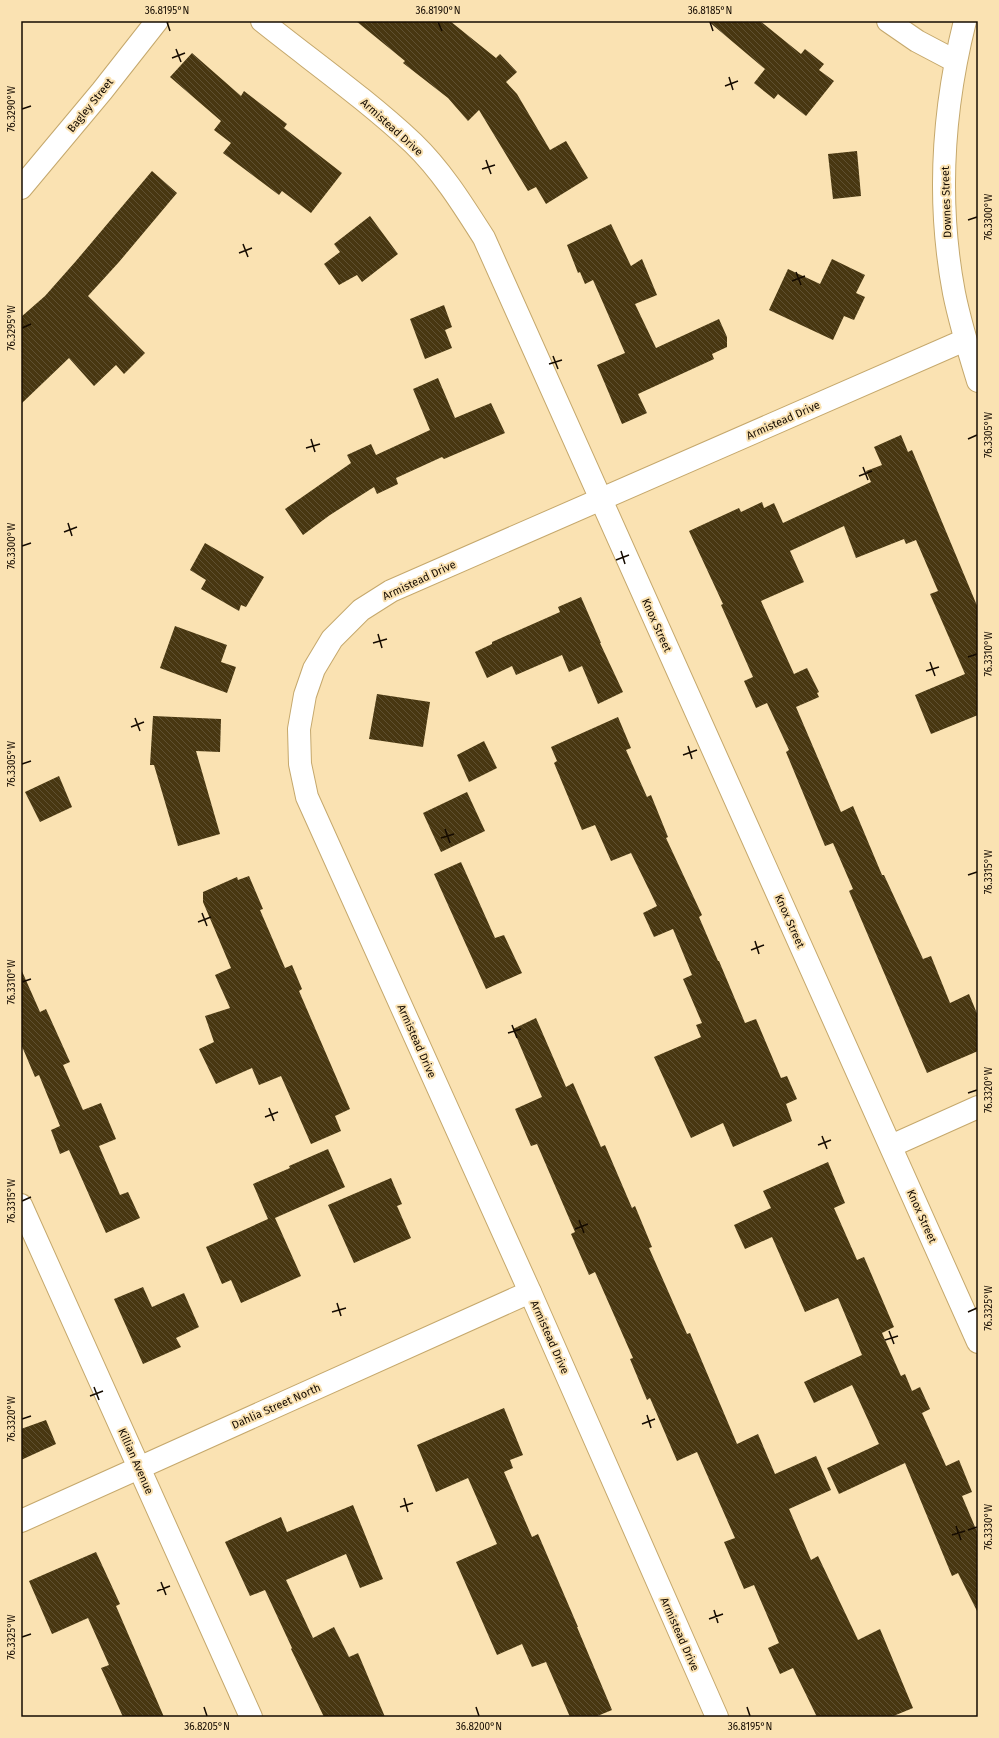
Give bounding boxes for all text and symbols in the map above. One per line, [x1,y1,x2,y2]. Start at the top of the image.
text: 36.8195°N [145,5,189,17]
text: 36.8190°N [415,5,461,17]
text: 36.8185°N [688,5,732,17]
street label: Bagley Street [65,76,116,135]
text: 76.3290°W [6,85,18,132]
street label: Armistead Drive [358,96,425,159]
street label: Downes Street [939,166,954,238]
text: 76.3300°W [983,193,995,240]
text: 76.3295°W [6,305,18,351]
street label: Armistead Drive [744,398,822,442]
text: 76.3305°W [983,411,995,458]
text: 76.3300°W [6,522,18,569]
street label: Armistead Drive [381,558,458,603]
street label: Knox Street [639,596,674,654]
text: 76.3310°W [983,631,995,677]
text: 76.3305°W [6,740,18,787]
text: 76.3315°W [983,849,995,894]
street label: Knox Street [772,892,807,950]
text: 76.3310°W [6,959,18,1005]
street label: Armistead Drive [395,1002,439,1080]
text: 76.3320°W [983,1066,995,1113]
text: 76.3315°W [6,1178,18,1223]
street label: Knox Street [904,1187,939,1245]
text: 76.3325°W [983,1285,995,1331]
street label: Armistead Drive [528,1298,572,1376]
street label: Dahlia Street North [230,1381,323,1432]
text: 76.3320°W [6,1395,18,1442]
street label: Killian Avenue [115,1426,156,1496]
text: 76.3330°W [983,1503,995,1550]
street label: Armistead Drive [658,1595,702,1673]
text: 76.3325°W [6,1614,18,1660]
text: 36.8205°N [184,1721,230,1733]
text: 36.8200°N [456,1721,502,1733]
text: 36.8195°N [728,1721,772,1733]

